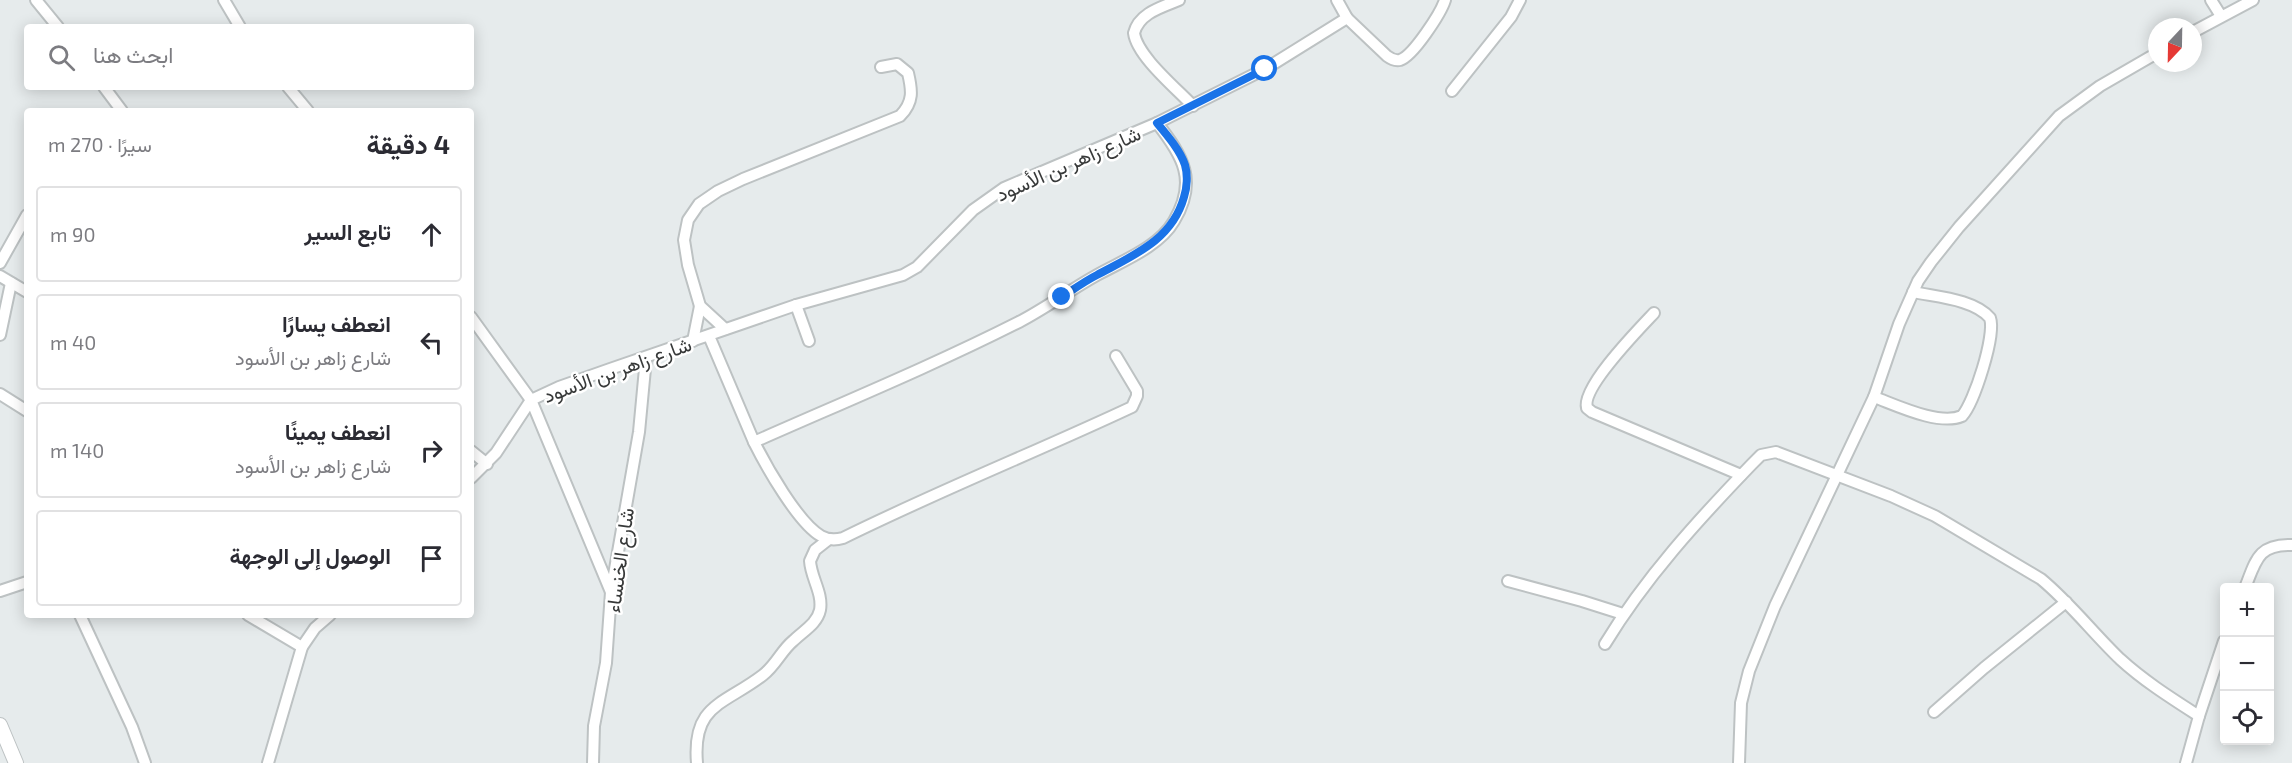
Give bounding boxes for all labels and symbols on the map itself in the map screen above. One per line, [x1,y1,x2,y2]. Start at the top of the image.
north arrow [2148,18,2202,72]
route start [1251,55,1277,81]
street label: شارع زاهر بن الأسود [992,120,1145,208]
route end [1048,283,1074,309]
street label: شارع زاهر بن الأسود [540,331,695,410]
street label: شارع الخنساء [600,506,641,614]

